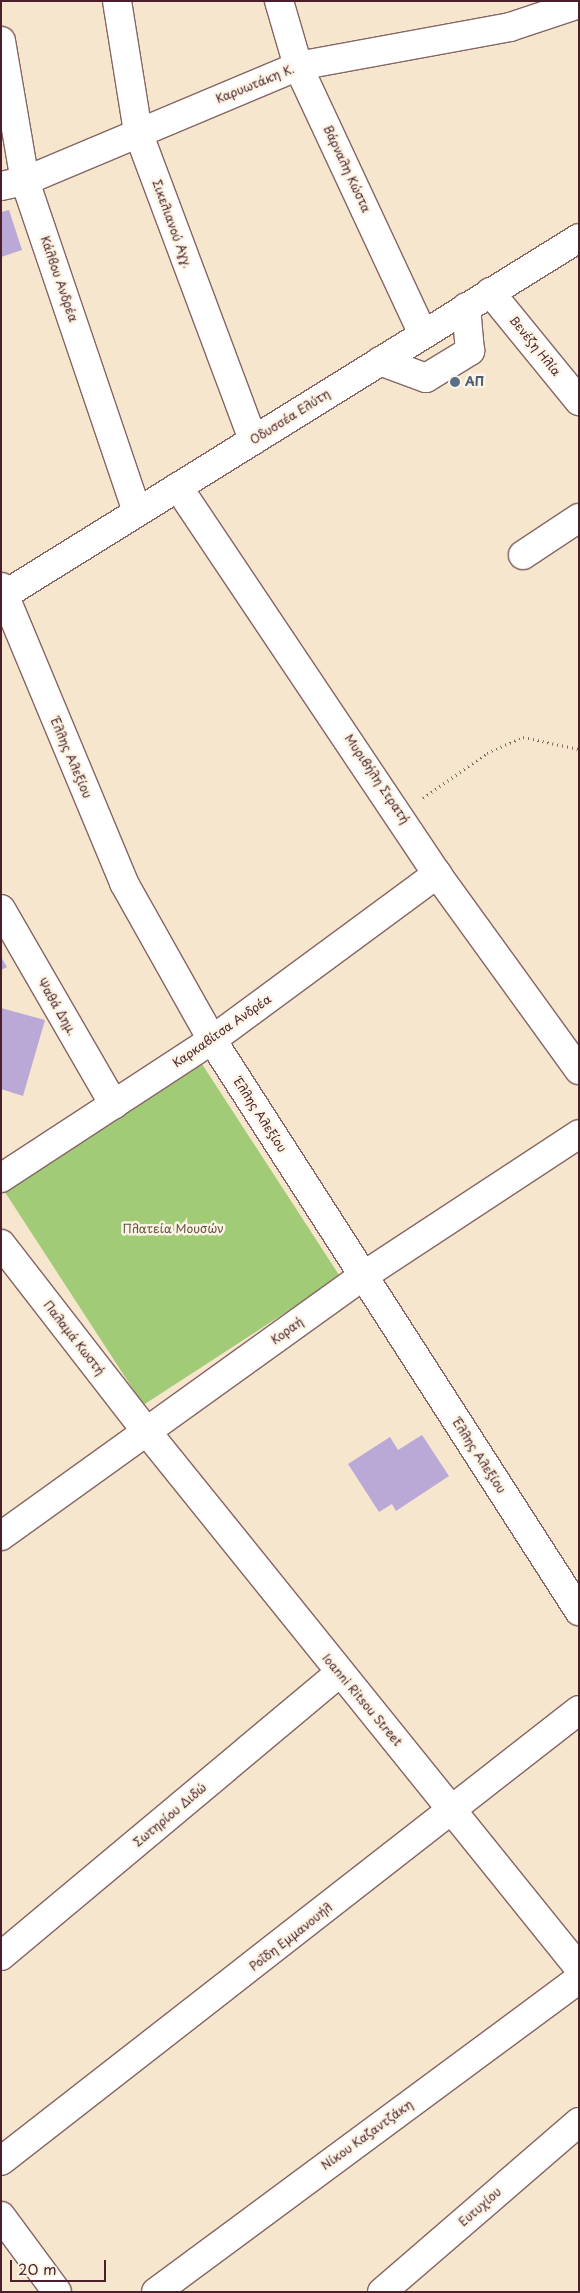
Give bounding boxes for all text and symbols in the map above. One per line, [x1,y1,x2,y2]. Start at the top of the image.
street label: Καρυωτάκη Κ. [213,62,297,106]
street label: Βάρναλη Κώστα [320,123,374,215]
street label: Σικελιανού Αγγ. [149,178,195,270]
street label: Κάλβου Ανδρέα [37,234,81,324]
street label: Βενέζη Ηλία [506,313,564,379]
place label: ΑΠ [465,375,484,389]
marker: ΑΠ [449,376,461,388]
street label: Οδυσσέα Ελύτη [247,387,333,447]
street label: Έλλης Αλεξίου [47,715,95,801]
street label: Μυριβήλη Στρατή [342,731,412,827]
street label: Ψαθά Δημ. [35,976,79,1038]
street label: Καρκαβίτσα Ανδρέα [170,992,274,1070]
street label: Έλλης Αλεξίου [230,1075,290,1155]
park label: Πλατεία Μουσών [122,1222,224,1236]
street label: Παλαμά Κωστή [40,1298,108,1378]
street label: Κοραή [268,1315,306,1347]
street label: Έλλης Αλεξίου [449,1416,509,1496]
street label: Ioanni Ritsou Street [320,1651,404,1749]
street label: Σωτηρίου Διδώ [131,1781,209,1849]
street label: Ροΐδη Εμμανουήλ [246,1900,336,1974]
street label: Νίκου Καζαντζάκη [318,2097,416,2173]
street label: Ευτυχίου [456,2185,504,2229]
scale bar [12,2250,109,2282]
text: 20 m [18,2257,57,2280]

